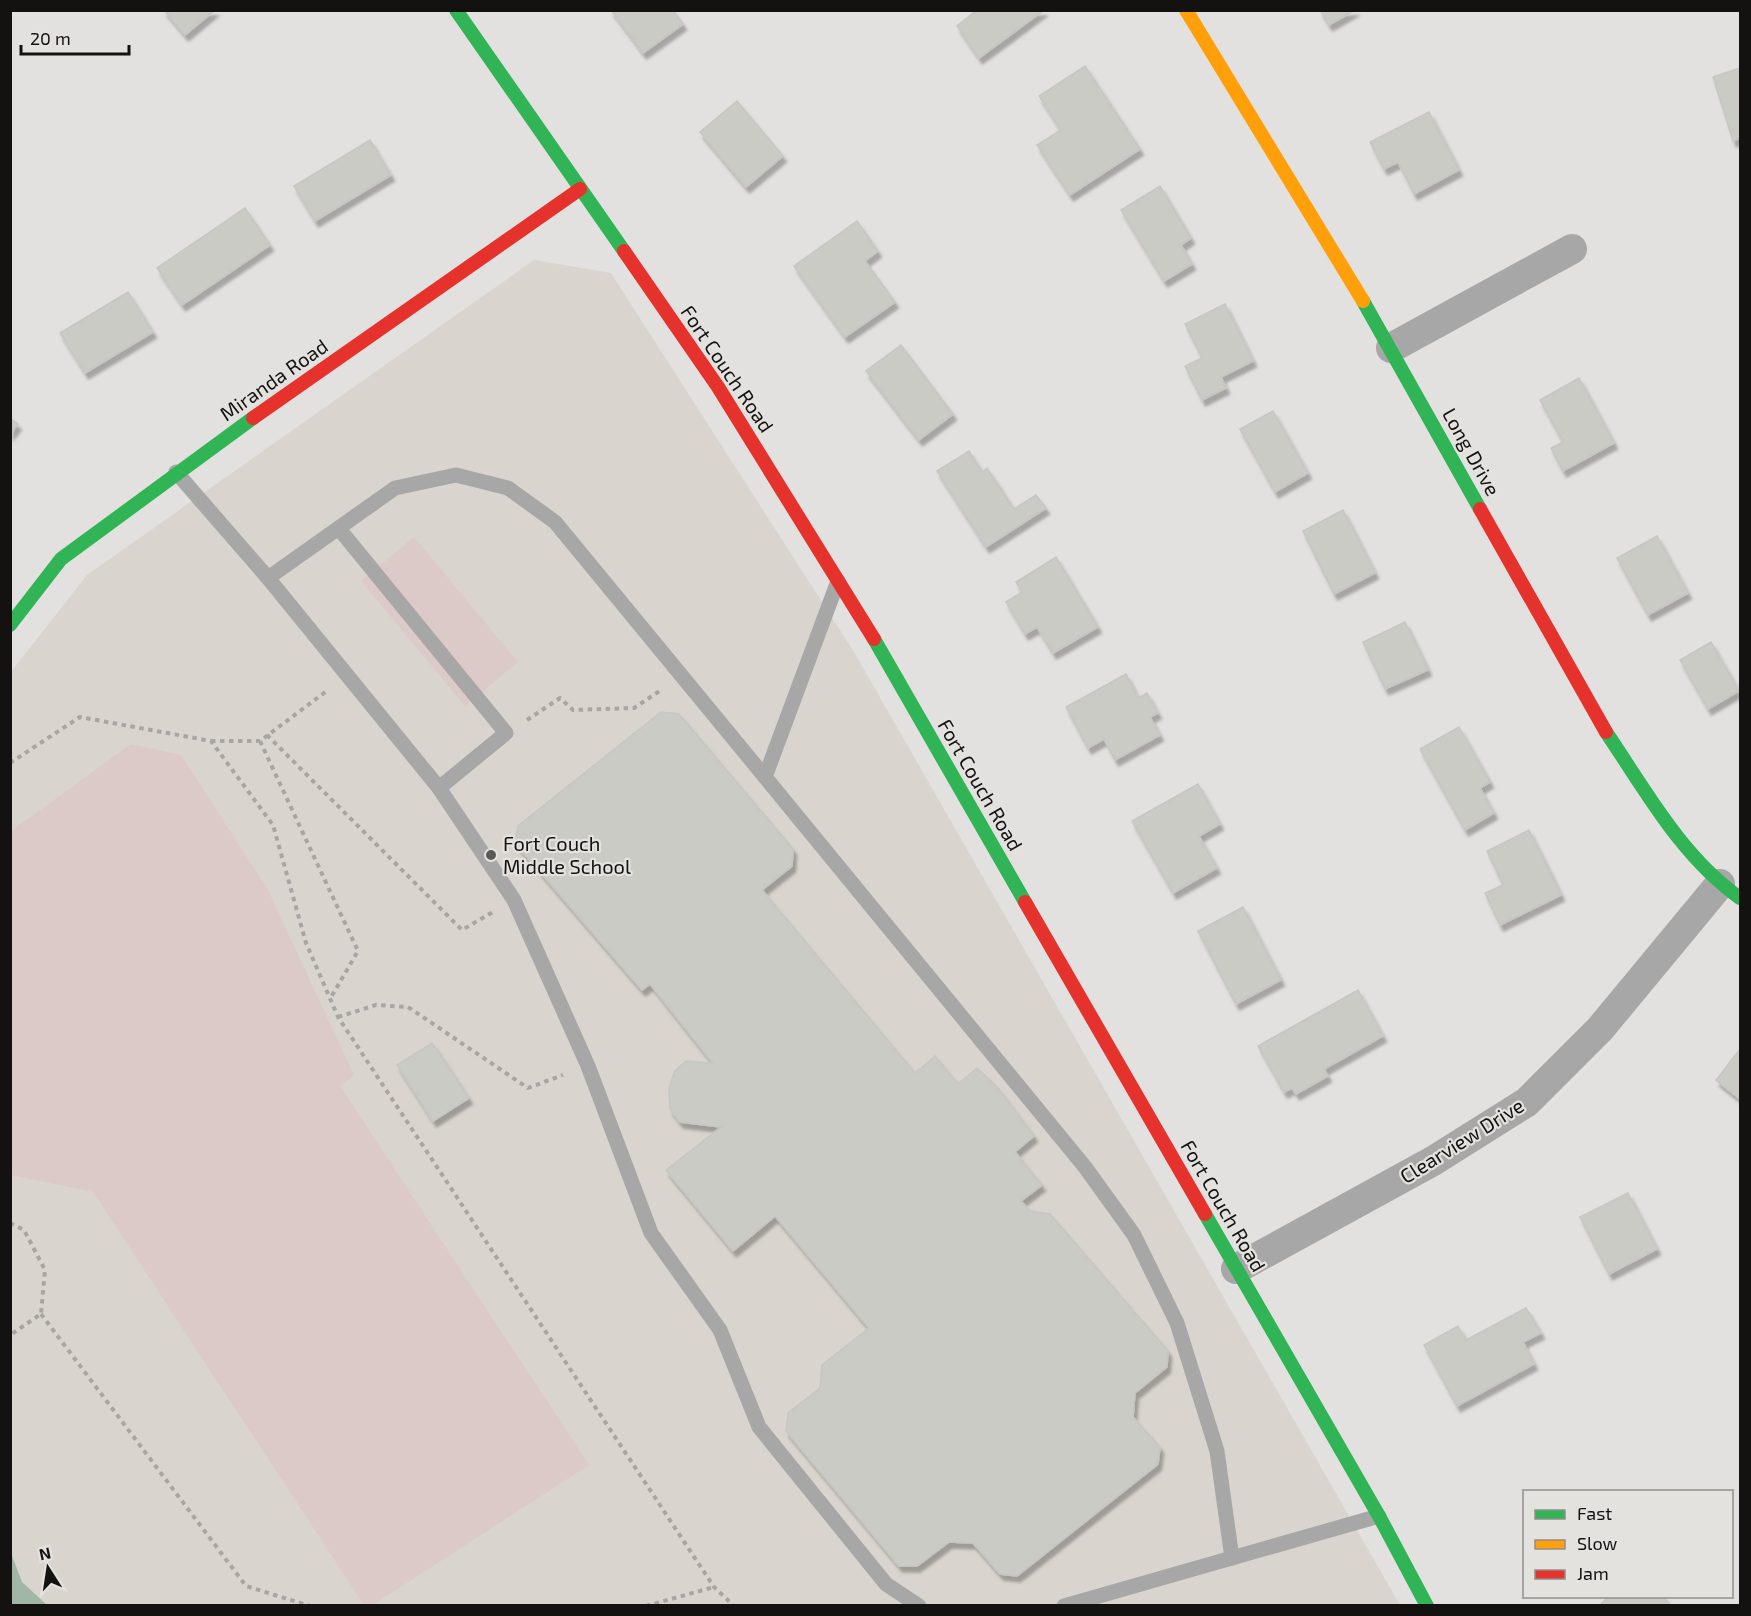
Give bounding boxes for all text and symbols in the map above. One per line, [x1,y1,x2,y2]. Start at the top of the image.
scale bar [21,18,129,56]
text: 20 m [30,27,71,49]
street label: Fort Couch Road [677,300,779,436]
street label: Miranda Road [215,333,332,425]
street label: Long Drive [1438,404,1506,499]
street label: Fort Couch Road [933,714,1028,855]
place label: Fort Couch Middle School [503,831,631,878]
marker: Fort Couch Middle School [484,848,498,862]
street label: Clearview Drive [1395,1093,1528,1188]
street label: Fort Couch Road [1176,1135,1271,1276]
legend [1523,1490,1733,1598]
text: Fast [1577,1502,1612,1524]
text: Slow [1577,1532,1618,1554]
north arrow [18,1538,78,1598]
text: N [37,1542,52,1563]
text: Jam [1577,1562,1609,1584]

